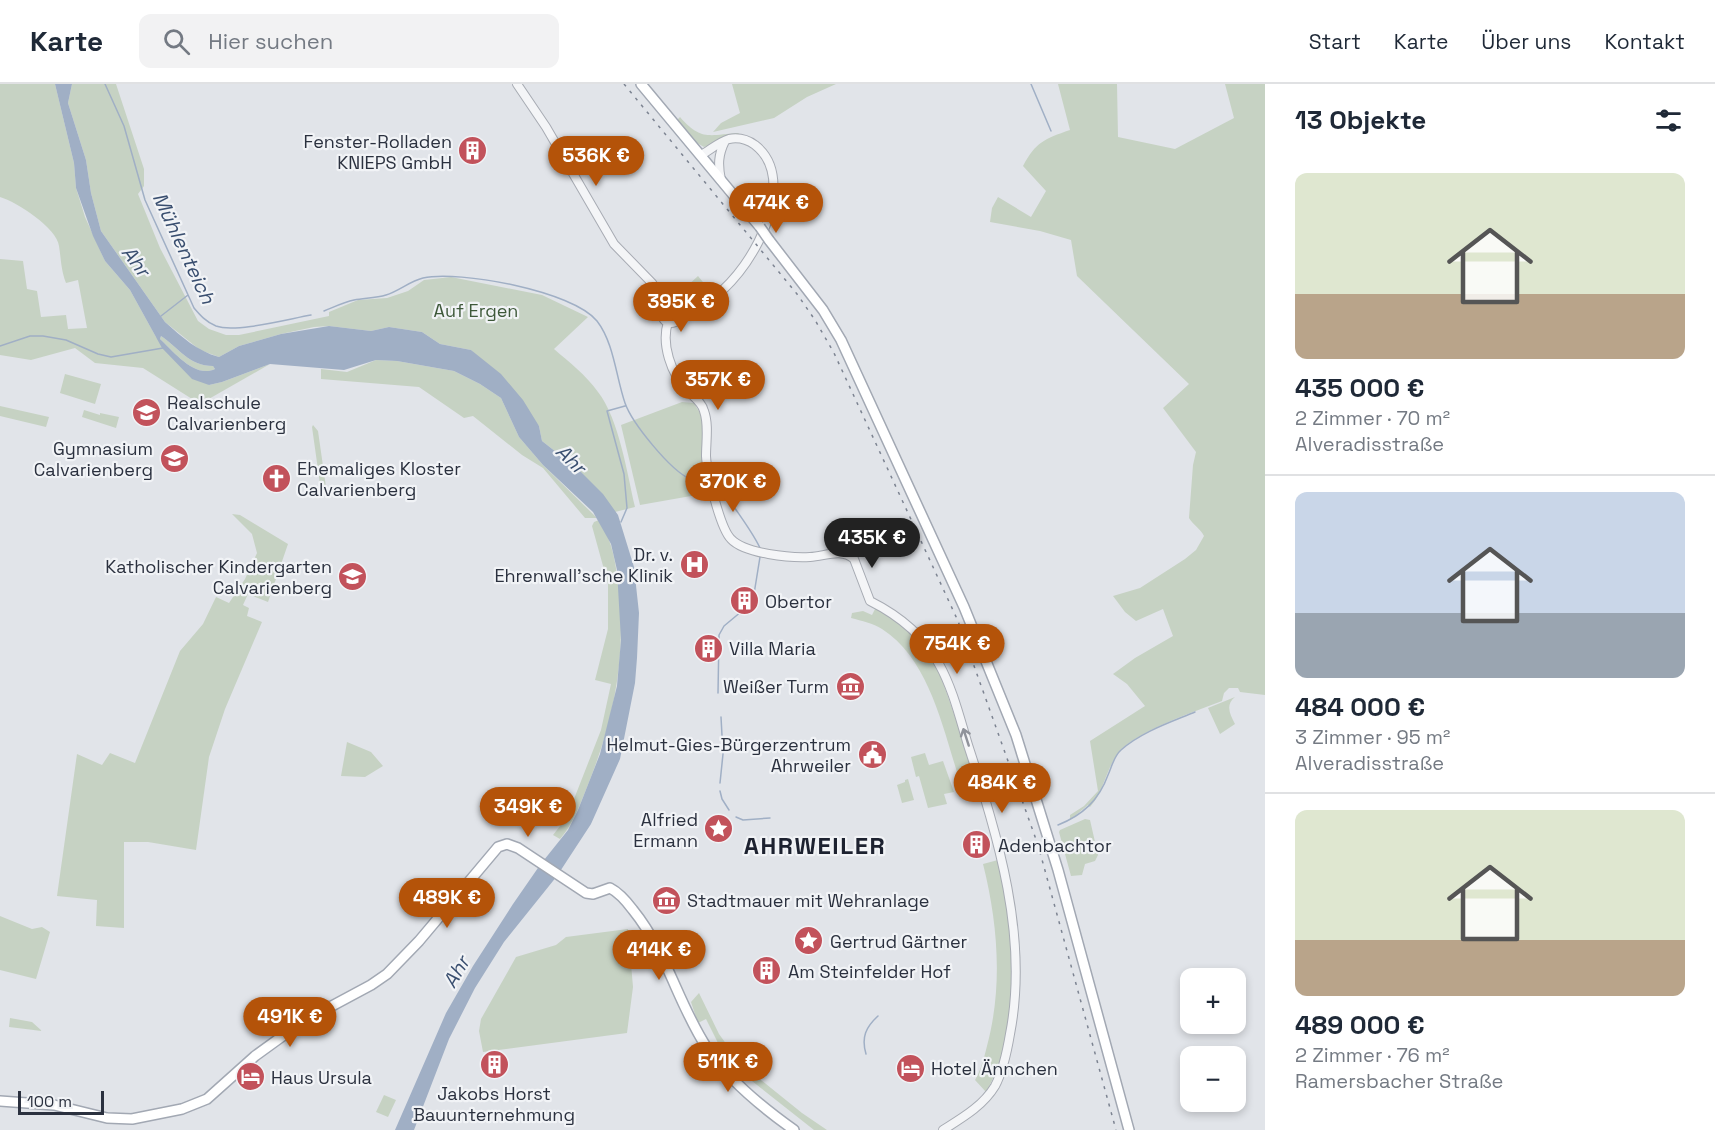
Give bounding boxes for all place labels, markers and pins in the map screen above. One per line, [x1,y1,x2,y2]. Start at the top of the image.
place label: Fenster-Rolladen KNIEPS GmbH [304,130,452,174]
building icon: Fenster-Rolladen KNIEPS GmbH [457,135,489,167]
pin: 536K € [547,136,645,187]
pin: 474K € [727,183,825,234]
pin: 395K € [632,282,730,333]
pin: 357K € [669,360,767,411]
place label: Realschule Calvarienberg [167,391,286,435]
school or university icon: Realschule Calvarienberg [130,396,162,428]
place label: Gymnasium Calvarienberg [34,437,153,481]
school or university icon: Gymnasium Calvarienberg [158,442,190,474]
place label: Ehemaliges Kloster Calvarienberg [297,457,461,501]
church icon: Ehemaliges Kloster Calvarienberg [260,462,292,494]
pin: 370K € [684,462,782,513]
pin: 435K € [823,518,921,569]
place label: Dr. v. Ehrenwall'sche Klinik [494,543,673,587]
hospital icon: Dr. v. Ehrenwall'sche Klinik [678,548,710,580]
place label: Katholischer Kindergarten Calvarienberg [105,555,332,599]
school or university icon: Katholischer Kindergarten Calvarienberg [337,560,369,592]
building icon: Obertor [728,585,760,617]
place label: Obertor [765,590,832,613]
pin: 754K € [908,624,1006,675]
building icon: Villa Maria [692,632,724,664]
place label: Villa Maria [729,637,816,660]
museum icon: Weißer Turm [834,670,866,702]
place label: Weißer Turm [723,675,829,698]
place label: Helmut-Gies-Bürgerzentrum Ahrweiler [607,733,851,777]
public building icon: Helmut-Gies-Bürgerzentrum Ahrweiler [856,738,888,770]
pin: 484K € [953,763,1051,814]
pin: 349K € [479,787,577,838]
place label: Alfried Ermann [633,808,698,852]
place icon: Alfried Ermann [703,813,735,845]
building icon: Adenbachtor [961,829,993,861]
place label: Adenbachtor [998,834,1112,857]
pin: 489K € [398,878,496,929]
museum icon: Stadtmauer mit Wehranlage [650,884,682,916]
place label: Stadtmauer mit Wehranlage [687,889,929,912]
place icon: Gertrud Gärtner [793,925,825,957]
pin: 414K € [610,930,708,981]
place label: Gertrud Gärtner [830,930,968,953]
building icon: Am Steinfelder Hof [751,955,783,987]
place label: Am Steinfelder Hof [788,960,951,983]
pin: 491K € [241,997,339,1048]
pin: 511K € [679,1042,777,1093]
building icon: Jakobs Horst Bauunternehmung [478,1048,510,1080]
hotel icon: Hotel Ännchen [894,1052,926,1084]
place label: Hotel Ännchen [931,1057,1058,1080]
hotel icon: Haus Ursula [234,1061,266,1093]
place label: Haus Ursula [271,1066,372,1089]
place label: Jakobs Horst Bauunternehmung [413,1082,575,1126]

